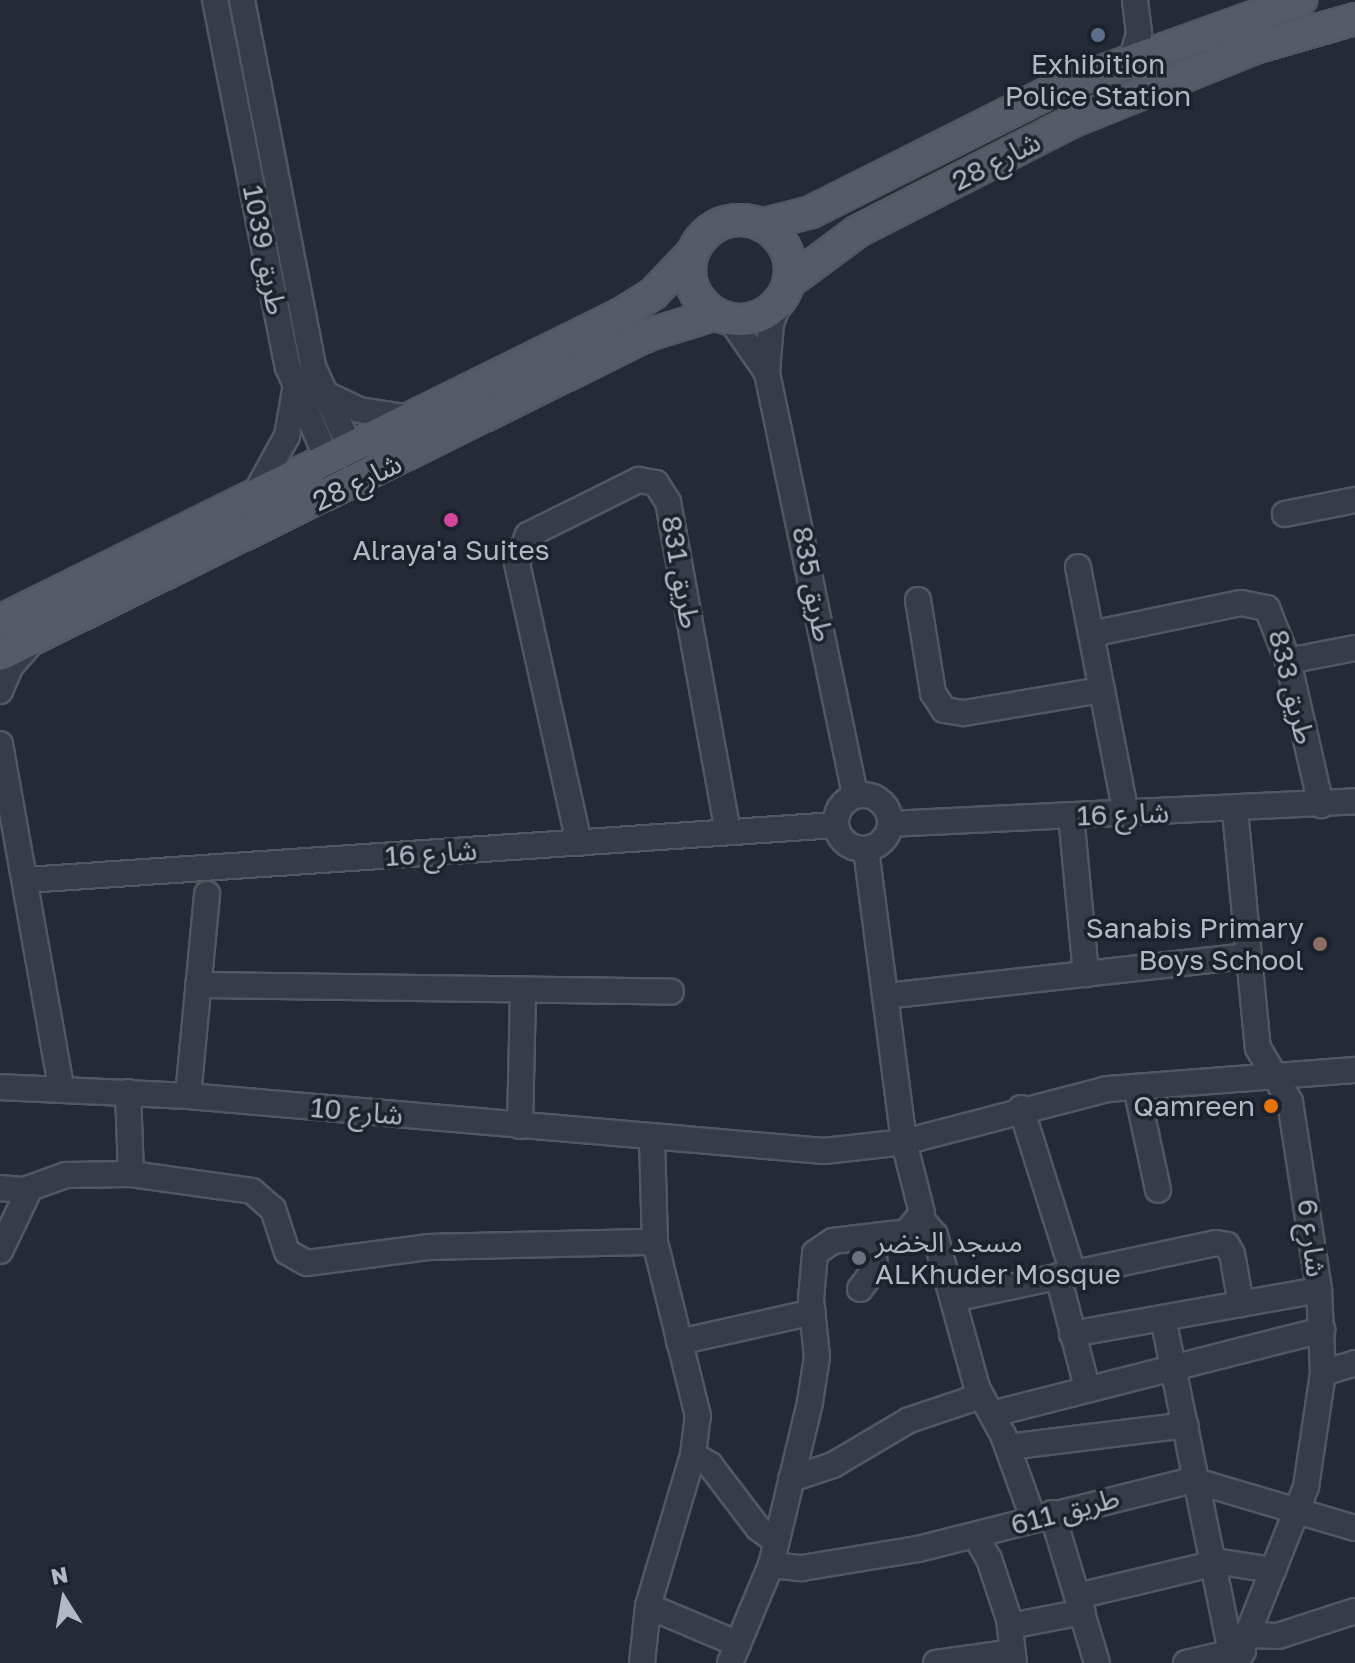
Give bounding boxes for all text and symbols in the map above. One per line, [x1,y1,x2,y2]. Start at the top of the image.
marker: Exhibition Police Station [1089,26,1107,44]
place label: Exhibition Police Station [1005,47,1191,113]
street label: شارع 28 [946,124,1046,198]
street label: طريق 1039 [236,182,294,318]
street label: شارع 28 [307,446,407,518]
marker: Alraya'a Suites [442,511,460,529]
street label: طريق 831 [655,513,707,631]
street label: طريق 835 [785,523,841,645]
place label: Alraya'a Suites [352,533,550,567]
street label: طريق 833 [1262,626,1322,748]
street label: شارع 16 [1076,796,1170,832]
street label: شارع 16 [384,833,478,873]
place label: Sanabis Primary Boys School [1086,911,1304,977]
marker: Sanabis Primary Boys School [1311,935,1329,953]
place label: Qamreen [1133,1089,1255,1123]
street label: شارع 10 [309,1090,405,1132]
marker: Qamreen [1262,1097,1280,1115]
street label: شارع 6 [1291,1197,1333,1279]
place label: مسجد الخضر ALKhuder Mosque [875,1225,1121,1291]
marker: مسجد الخضر ALKhuder Mosque [850,1249,868,1267]
street label: طريق 611 [1007,1480,1123,1542]
north arrow [24,1559,104,1639]
text: N [49,1560,70,1590]

